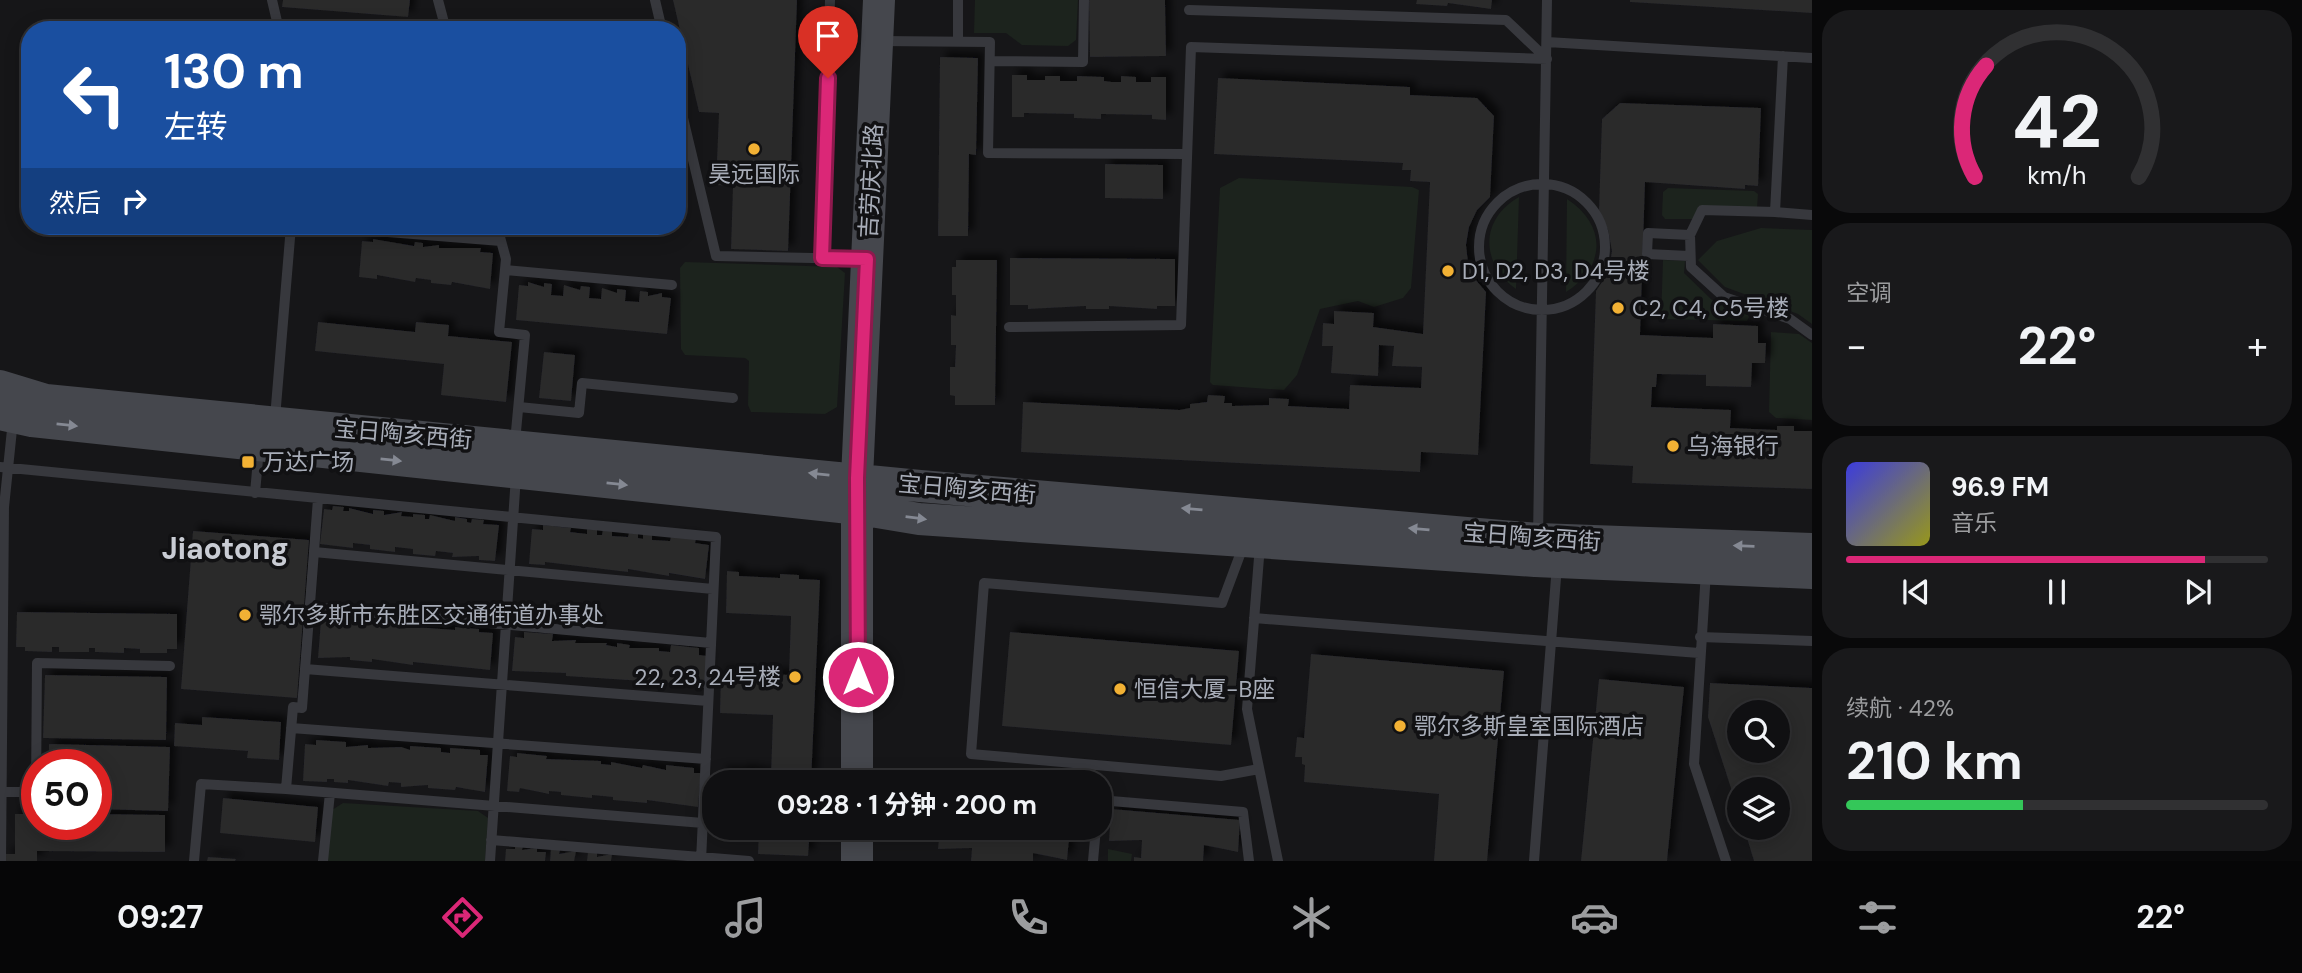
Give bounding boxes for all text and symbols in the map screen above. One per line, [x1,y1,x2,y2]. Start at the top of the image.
pin [798,6,858,78]
icon: arrive [809,17,847,55]
text: 130 m [164,39,304,103]
icon: left [49,49,140,140]
text: 42 [2012,76,2102,171]
text: 左转 [164,106,228,148]
street label: 吉劳庆北路 [853,123,889,239]
marker: 昊远国际 [746,141,762,157]
place label: 昊远国际 [708,159,800,189]
text: km/h [2027,159,2087,192]
icon: right [115,182,153,220]
text: 然后 [49,186,101,220]
place label: D1, D2, D3, D4号楼 [1462,256,1650,286]
marker: D1, D2, D3, D4号楼 [1440,263,1456,279]
text: 空调 [1846,278,1892,308]
place label: C2, C4, C5号楼 [1632,293,1789,323]
marker: C2, C4, C5号楼 [1610,300,1626,316]
text: 22° [2018,312,2096,380]
text: − [1846,321,1867,371]
text: + [2247,321,2268,371]
street label: 宝日陶亥西街 [333,413,473,455]
one-way arrow [56,420,78,431]
place label: 乌海银行 [1687,431,1779,461]
marker: 乌海银行 [1665,438,1681,454]
place label: 万达广场 [262,447,354,477]
marker: 万达广场 [240,454,256,470]
one-way arrow [380,454,402,465]
street label: 宝日陶亥西街 [897,468,1037,510]
one-way arrow [808,469,830,480]
text: 96.9 FM [1951,470,2049,504]
one-way arrow [606,478,628,489]
one-way arrow [1181,503,1203,514]
text: 音乐 [1951,508,1997,538]
one-way arrow [905,512,927,523]
street label: 宝日陶亥西街 [1462,517,1602,557]
one-way arrow [1408,523,1430,534]
district label: Jiaotong [161,529,289,568]
one-way arrow [1733,541,1755,552]
icon: previous [1897,573,1935,611]
icon: pause [2038,573,2076,611]
icon: next [2179,573,2217,611]
place label: 鄂尔多斯市东胜区交通街道办事处 [259,600,604,630]
marker: 鄂尔多斯市东胜区交通街道办事处 [237,607,253,623]
position arrow [821,640,895,714]
place label: 22, 23, 24号楼 [634,662,781,692]
marker: 22, 23, 24号楼 [787,669,803,685]
place label: 恒信大厦-B座 [1134,674,1275,704]
marker: 恒信大厦-B座 [1112,681,1128,697]
text: 续航 · 42% [1846,693,1954,723]
map controls [1727,700,1790,840]
button: search [1727,700,1790,763]
place label: 鄂尔多斯皇室国际酒店 [1414,711,1644,741]
marker: 鄂尔多斯皇室国际酒店 [1392,718,1408,734]
text: 210 km [1846,727,2023,795]
speed limit sign: 50 [21,749,112,840]
button: layers [1727,777,1790,840]
text: 09:28 · 1 分钟 · 200 m [777,788,1037,822]
icon: directions [438,893,487,942]
icon: music [721,893,770,942]
icon: phone [1004,893,1053,942]
icon: climate [1287,893,1336,942]
icon: car [1570,893,1619,942]
icon: filters [1853,893,1902,942]
text: 09:27 [117,896,203,938]
text: 22° [2136,896,2185,938]

